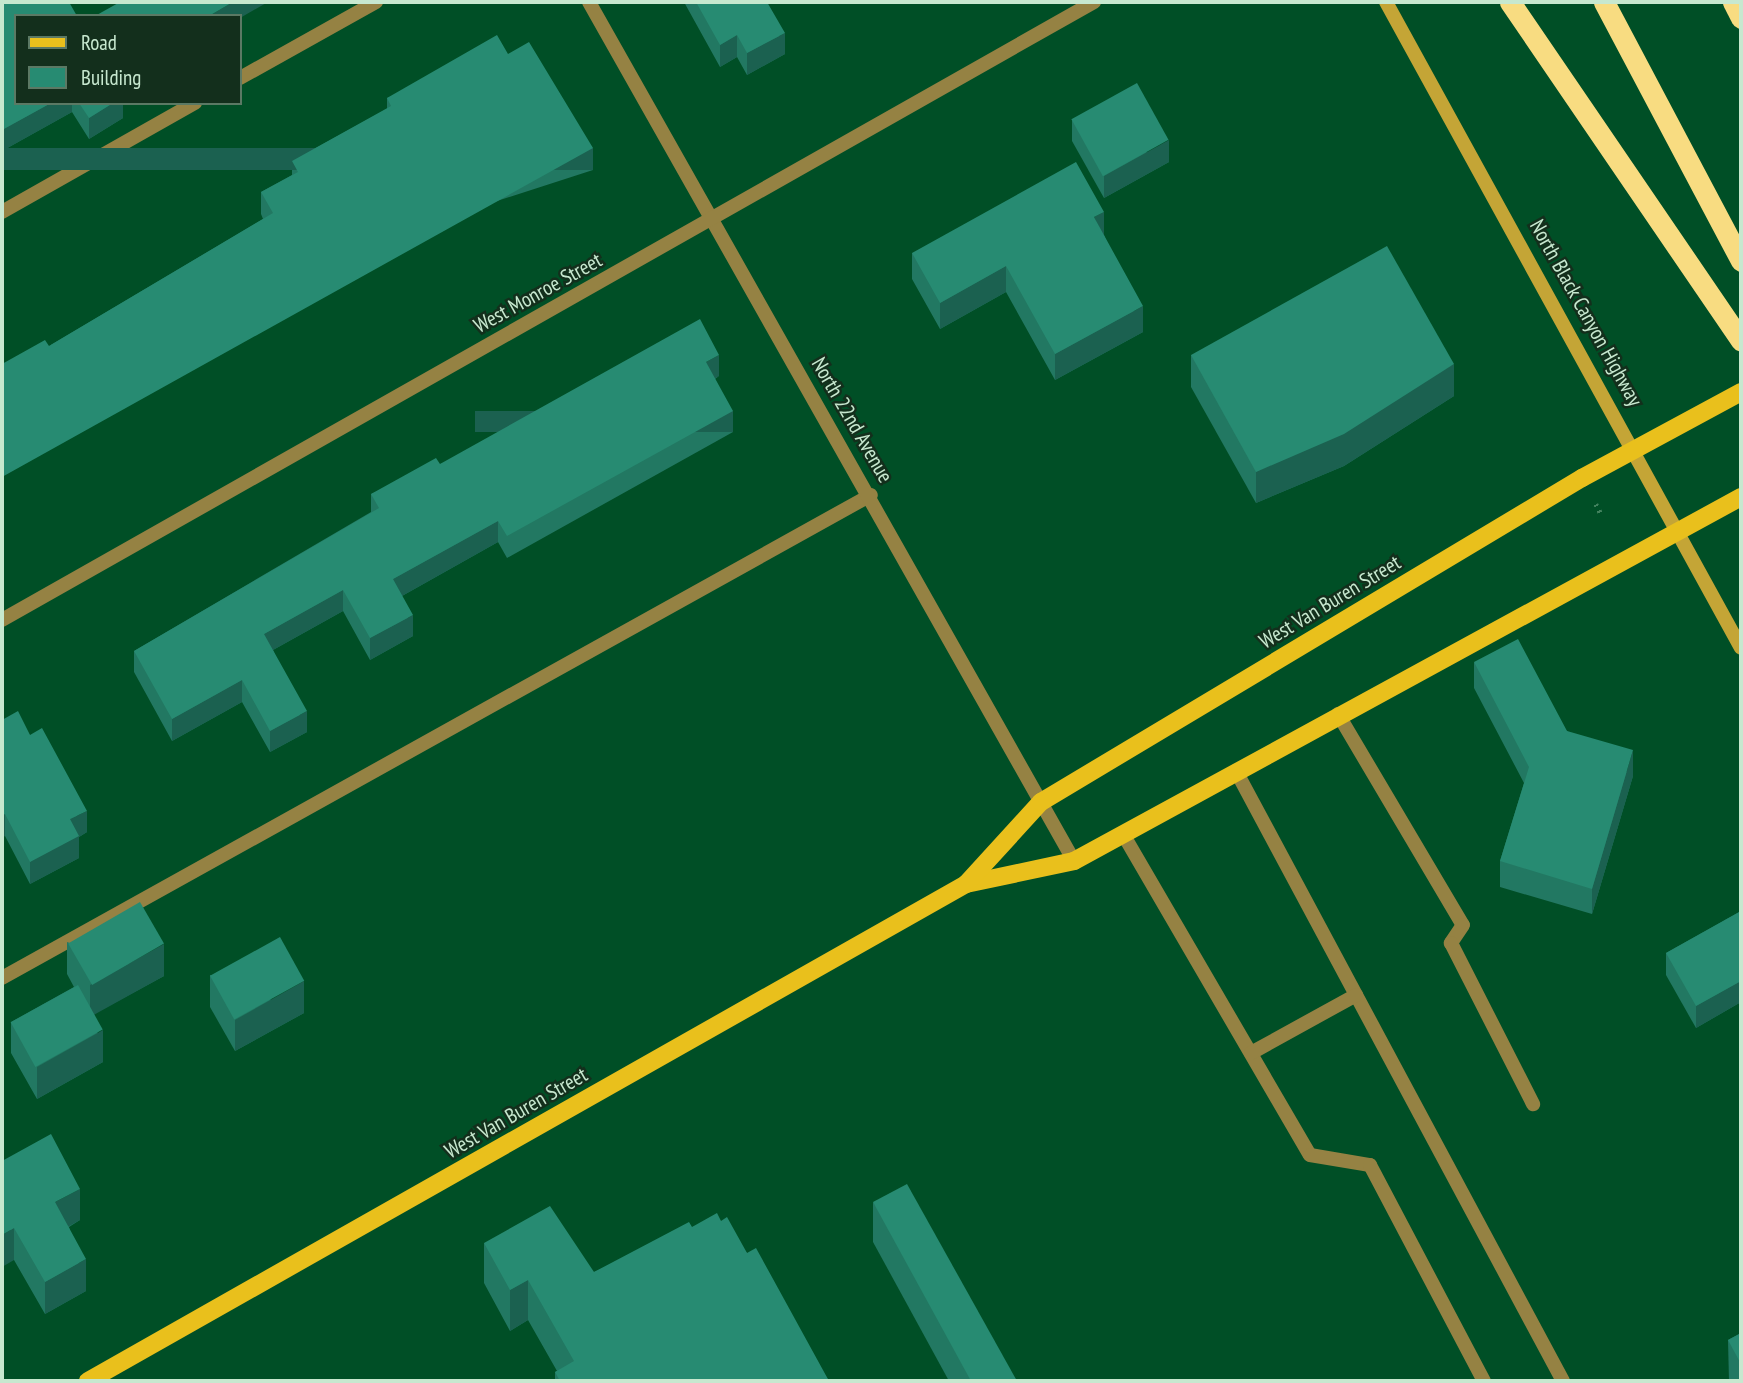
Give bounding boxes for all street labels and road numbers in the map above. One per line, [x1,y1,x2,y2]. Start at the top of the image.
street label: North Black Canyon Highway [1524,215,1648,411]
street label: West Monroe Street [470,247,606,339]
street label: North 22nd Avenue [806,353,898,487]
street label: West Van Buren Street [1255,550,1405,654]
street label: West Van Buren Street [440,1062,592,1164]

